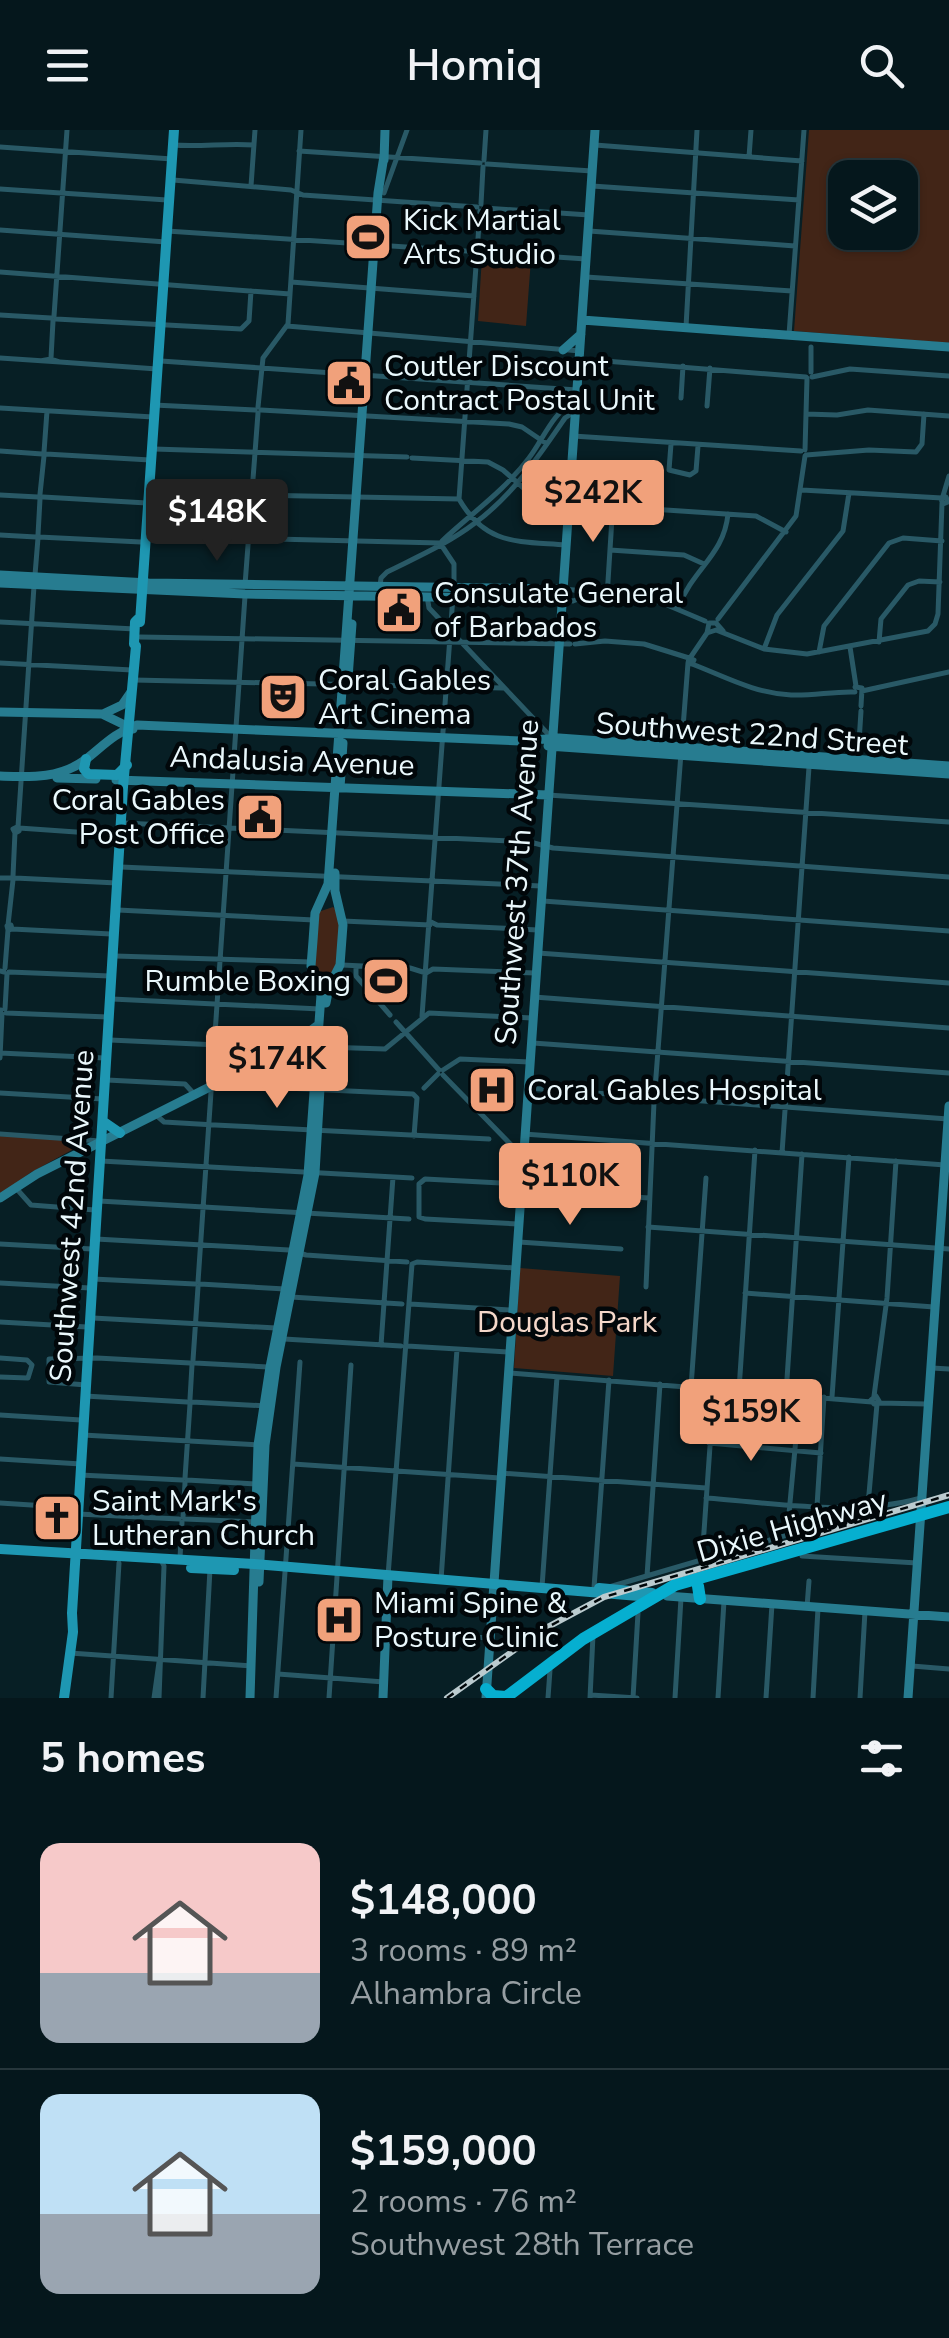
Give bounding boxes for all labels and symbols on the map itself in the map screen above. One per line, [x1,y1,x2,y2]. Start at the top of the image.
place label: Kick Martial Arts Studio [403,200,561,275]
sports icon: Kick Martial Arts Studio [342,211,394,263]
place label: Coutler Discount Contract Postal Unit [384,346,655,421]
public building icon: Coutler Discount Contract Postal Unit [323,357,375,409]
pin: $242K [523,460,663,545]
pin: $148K [147,479,287,564]
place label: Consulate General of Barbados [434,573,683,648]
public building icon: Consulate General of Barbados [373,584,425,636]
place label: Coral Gables Art Cinema [318,660,491,735]
theatre icon: Coral Gables Art Cinema [257,671,309,723]
street label: Southwest 22nd Street [594,703,910,766]
street label: Southwest 37th Avenue [486,718,549,1046]
street label: Andalusia Avenue [169,737,415,786]
place label: Coral Gables Post Office [52,780,225,855]
public building icon: Coral Gables Post Office [234,791,286,843]
sports icon: Rumble Boxing [360,955,412,1007]
place label: Rumble Boxing [145,961,351,1002]
pin: $174K [207,1026,347,1111]
street label: Southwest 42nd Avenue [40,1048,105,1384]
hospital icon: Coral Gables Hospital [466,1064,518,1116]
place label: Coral Gables Hospital [527,1070,822,1111]
pin: $110K [500,1143,640,1228]
park label: Douglas Park [477,1302,658,1343]
pin: $159K [681,1379,821,1464]
street label: Dixie Highway [692,1480,893,1573]
place label: Saint Mark's Lutheran Church [92,1481,315,1556]
church icon: Saint Mark's Lutheran Church [31,1492,83,1544]
place label: Miami Spine & Posture Clinic [374,1583,567,1658]
hospital icon: Miami Spine & Posture Clinic [313,1594,365,1646]

